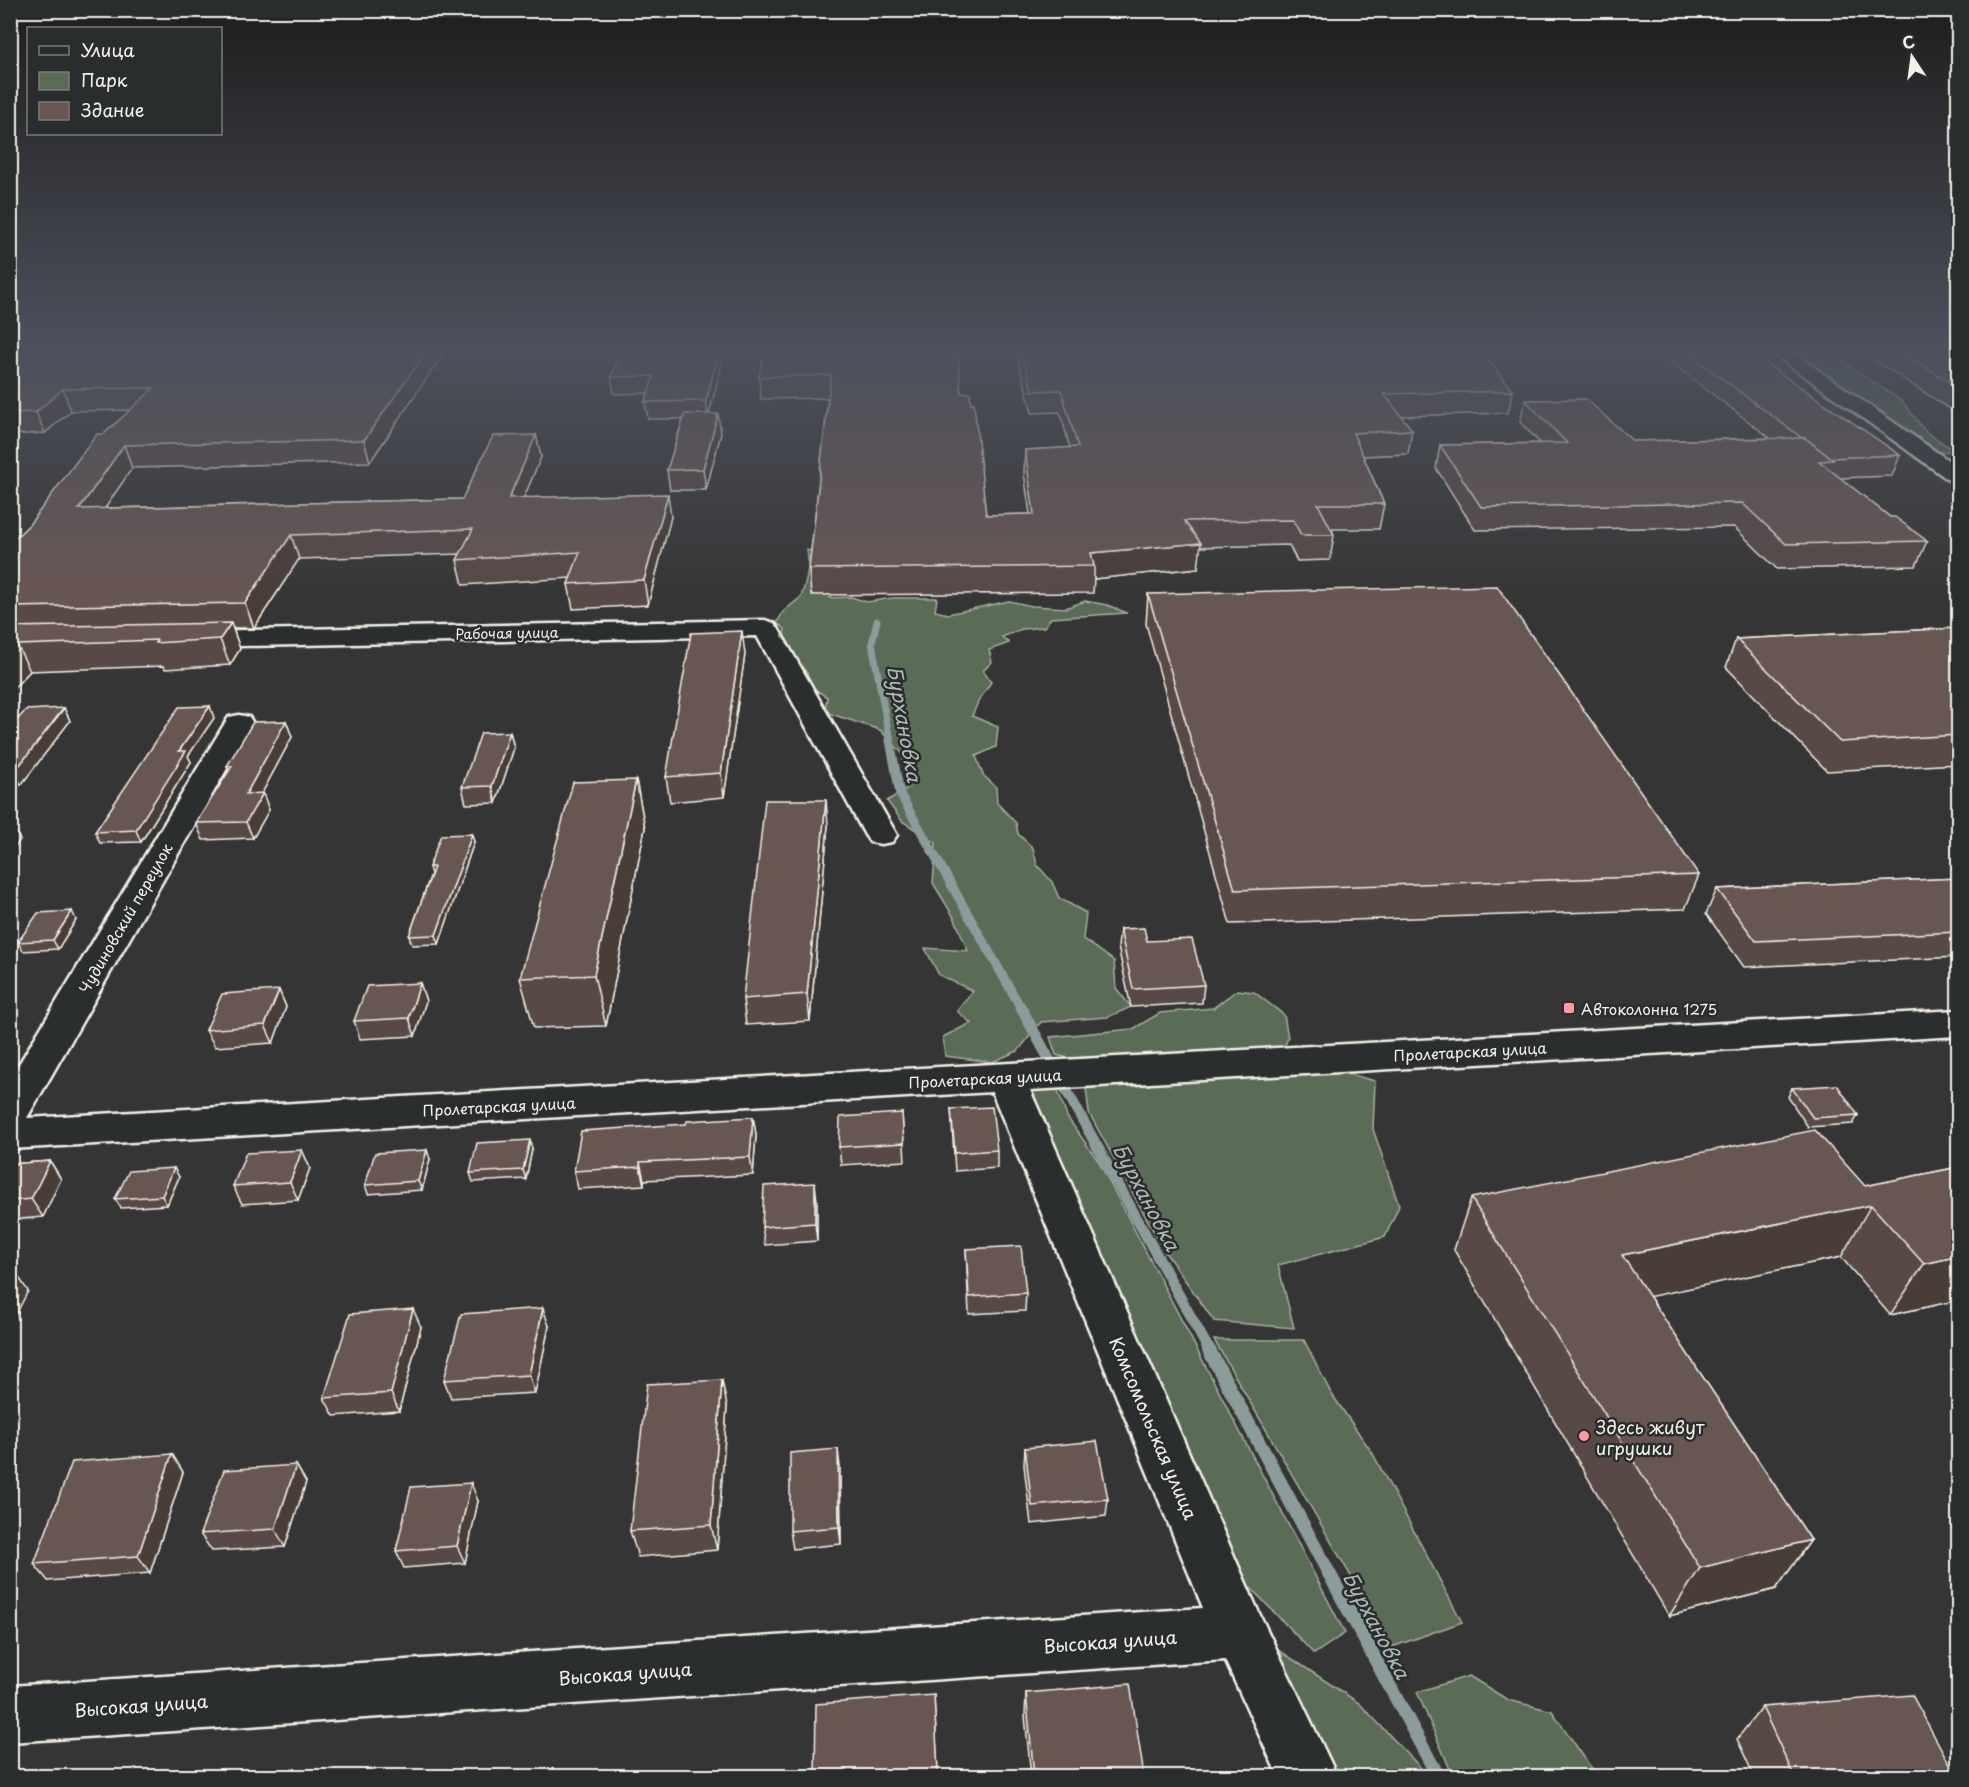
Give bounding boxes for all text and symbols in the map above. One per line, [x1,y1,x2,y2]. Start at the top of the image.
legend [27,27,222,135]
north arrow [1882,27,1942,87]
text: С [1900,28,1917,54]
text: Улица [81,36,135,63]
text: Парк [81,66,128,93]
text: Здание [81,96,144,123]
street label: Рабочая улица [455,622,559,644]
water label: Бурхановка [880,663,930,785]
street label: Чудиновский переулок [73,839,178,997]
place label: Автоколонна 1275 [1581,997,1717,1020]
marker: Автоколонна 1275 [1562,1001,1576,1015]
street label: Пролетарская улица [1393,1035,1548,1066]
street label: Пролетарская улица [908,1062,1063,1093]
street label: Пролетарская улица [422,1090,577,1121]
water label: Бурхановка [1106,1138,1188,1256]
street label: Комсомольская улица [1103,1332,1205,1524]
place label: Здесь живут игрушки [1596,1413,1705,1461]
marker: Здесь живут игрушки [1577,1429,1591,1443]
water label: Бурхановка [1336,1566,1418,1684]
street label: Высокая улица [1042,1623,1178,1659]
street label: Высокая улица [557,1655,693,1691]
street label: Высокая улица [73,1687,209,1723]

